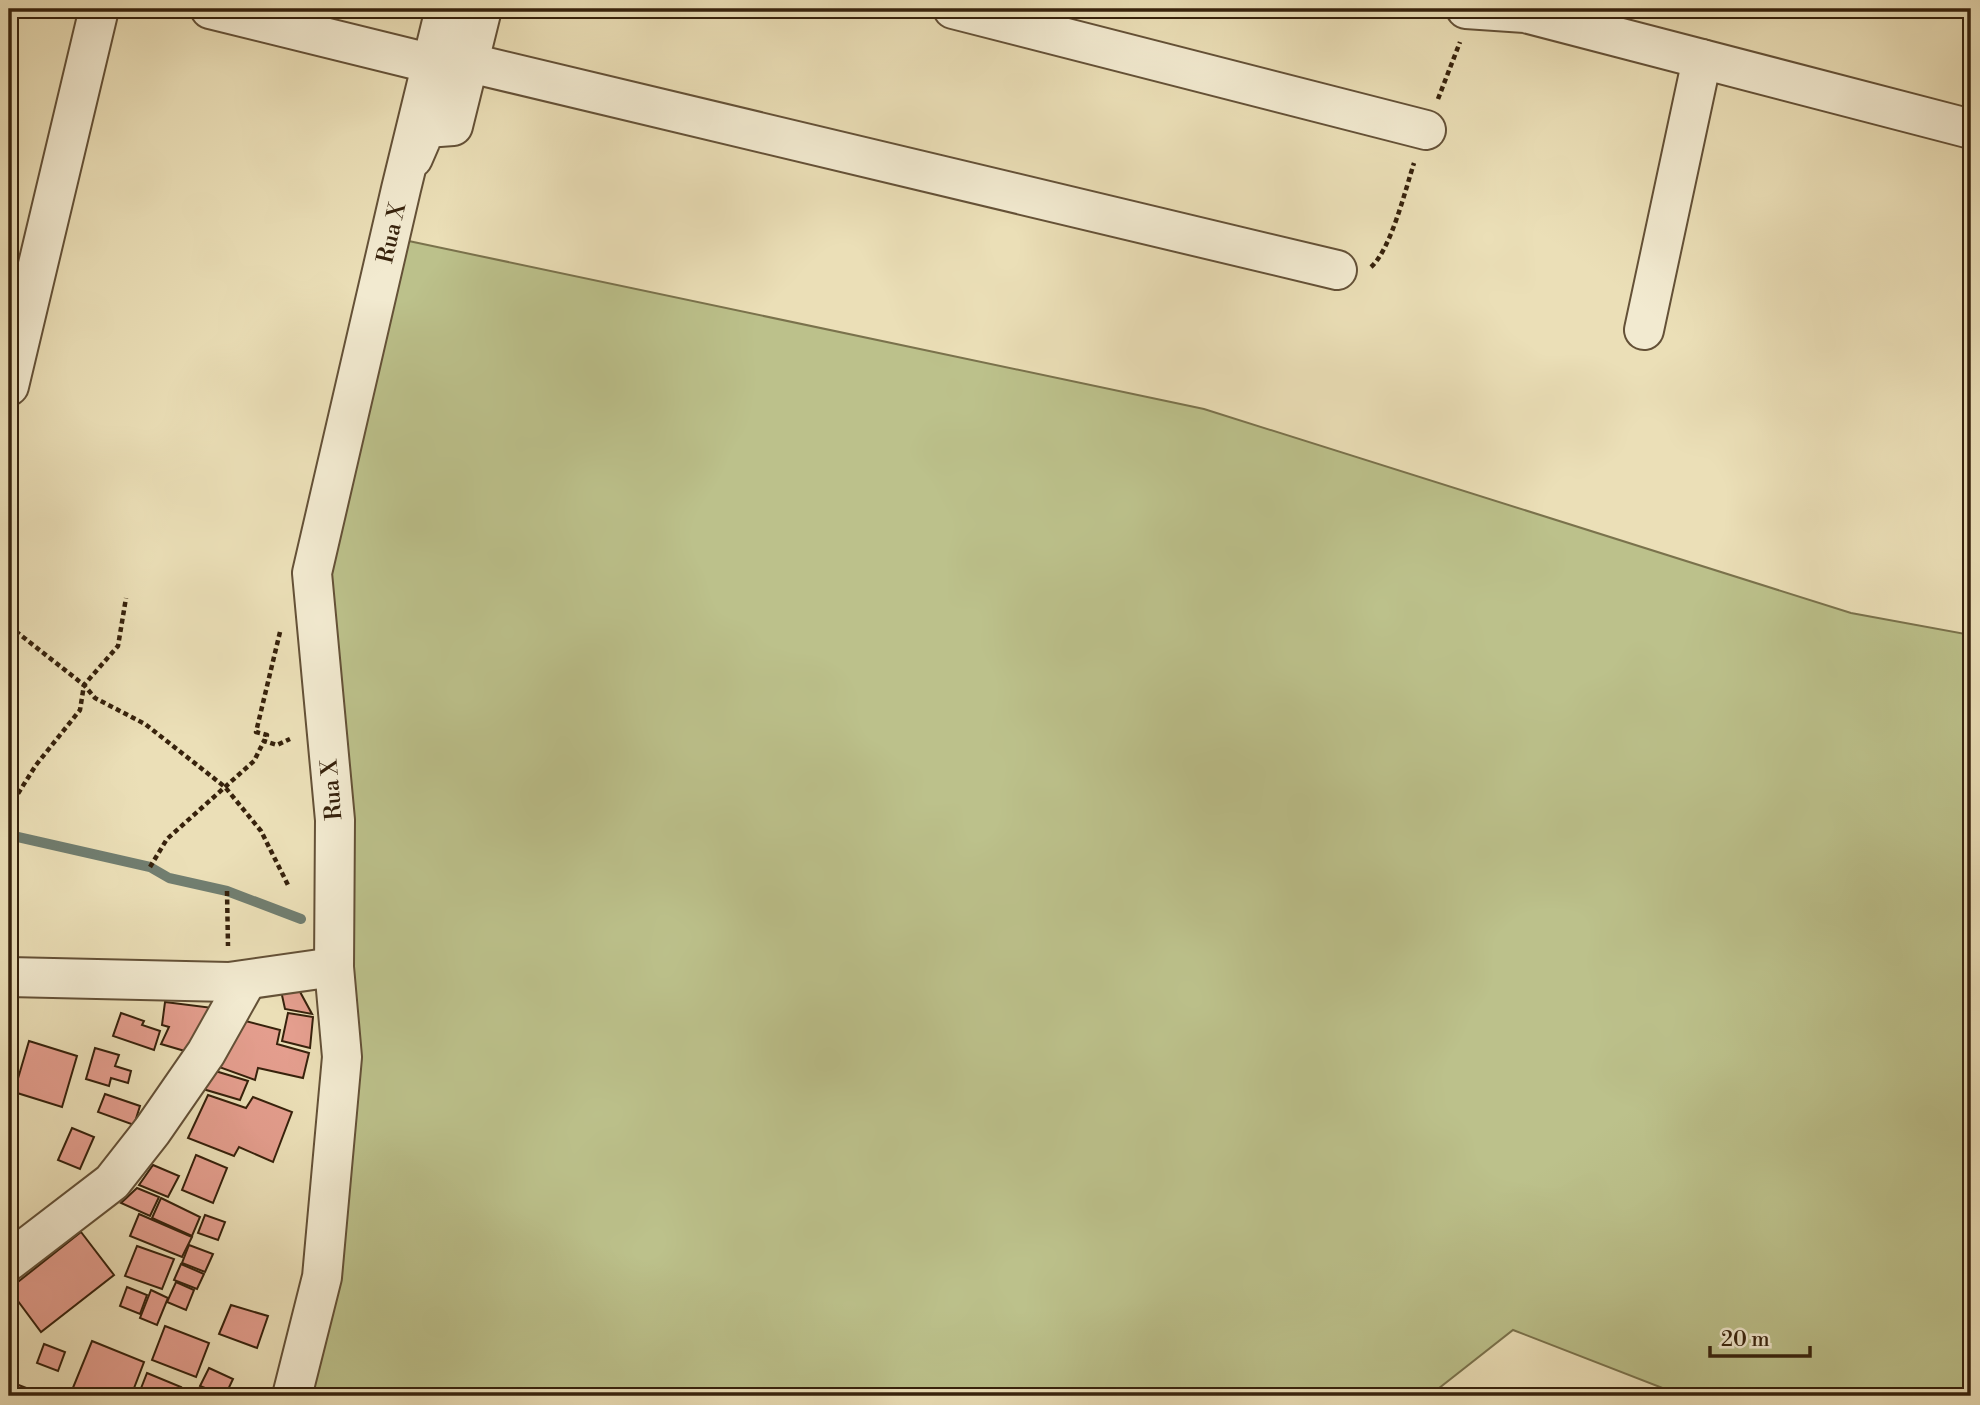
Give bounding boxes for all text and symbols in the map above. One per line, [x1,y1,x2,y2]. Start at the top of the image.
street label: Rua X [371,199,413,266]
street label: Rua X [315,757,349,821]
scale bar [1710,1314,1810,1358]
text: 20 m [1721,1327,1770,1353]

